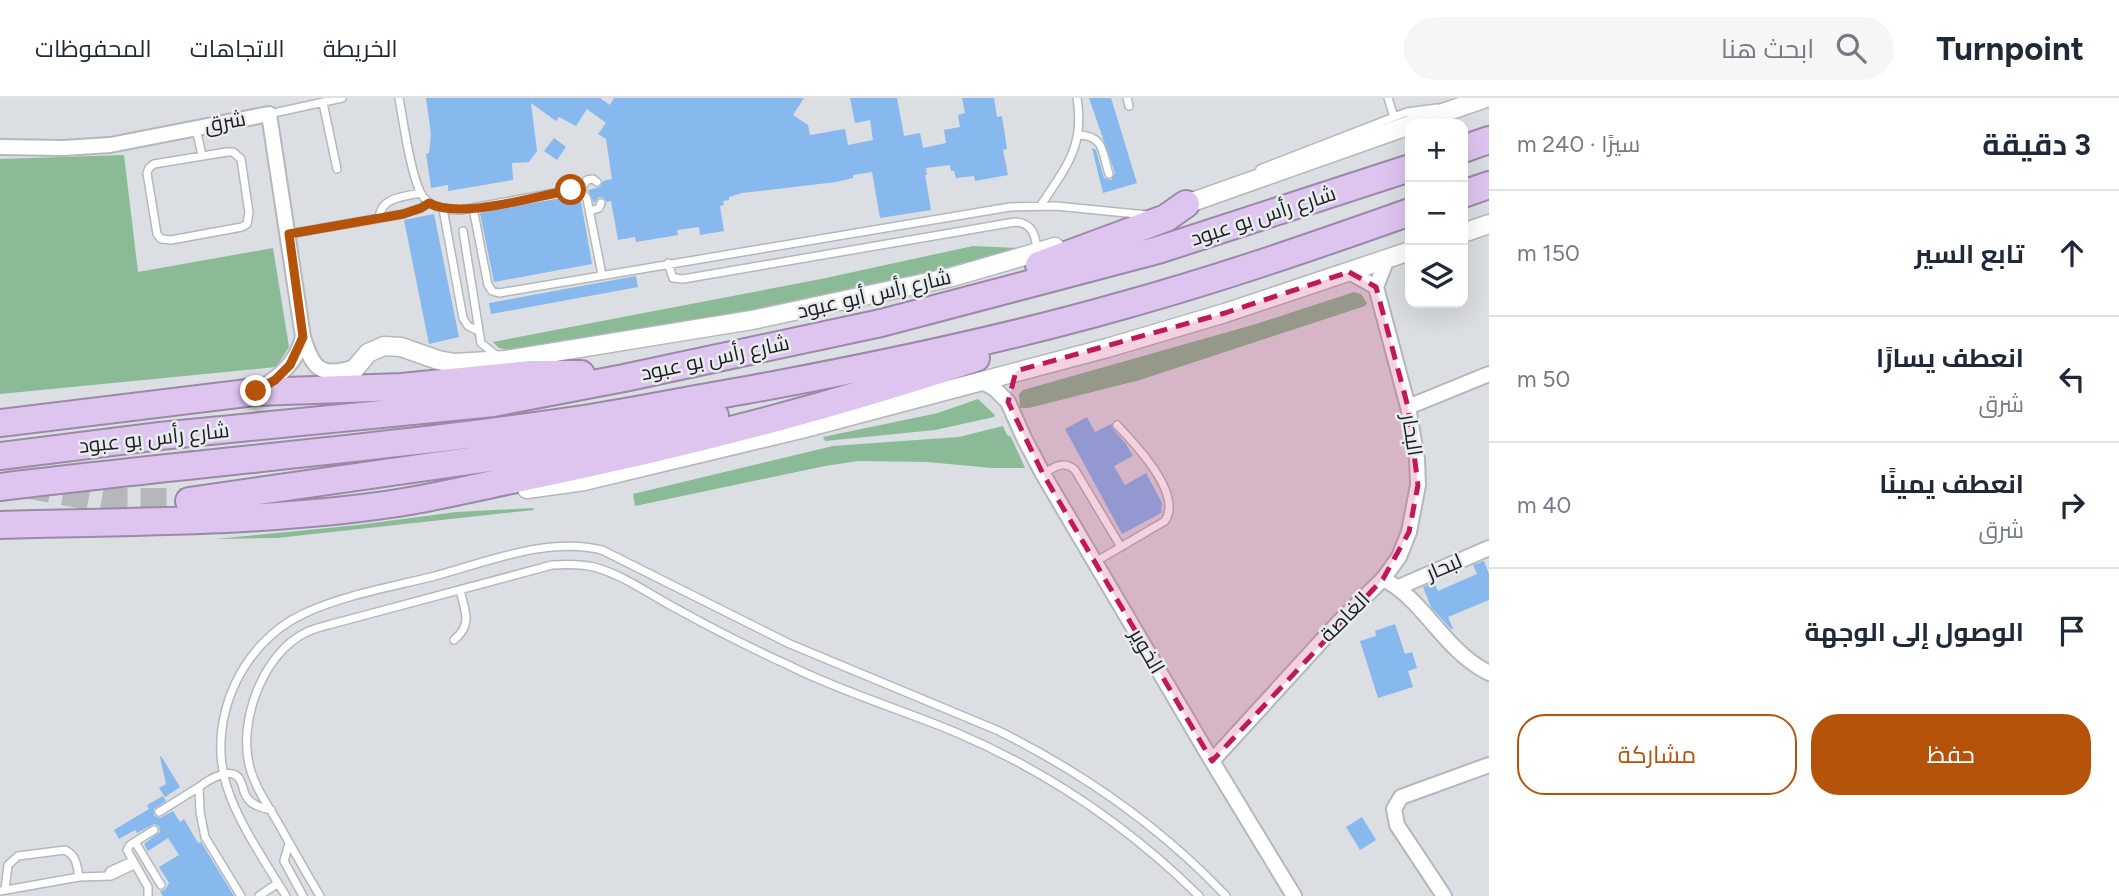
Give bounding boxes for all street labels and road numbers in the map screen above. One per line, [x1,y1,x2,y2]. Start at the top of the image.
street label: شرق [202,106,248,138]
street label: شارع رأس بو عبود [1187,180,1339,253]
street label: شارع رأس أبو عبود [795,264,954,325]
street label: شارع رأس بو عبود [638,330,792,387]
street label: البحار [1397,411,1428,458]
street label: شارع رأس بو عبود [77,417,231,460]
street label: لبحار [1421,548,1465,586]
street label: الغاصة [1314,586,1375,647]
street label: الخوير [1124,623,1170,678]

